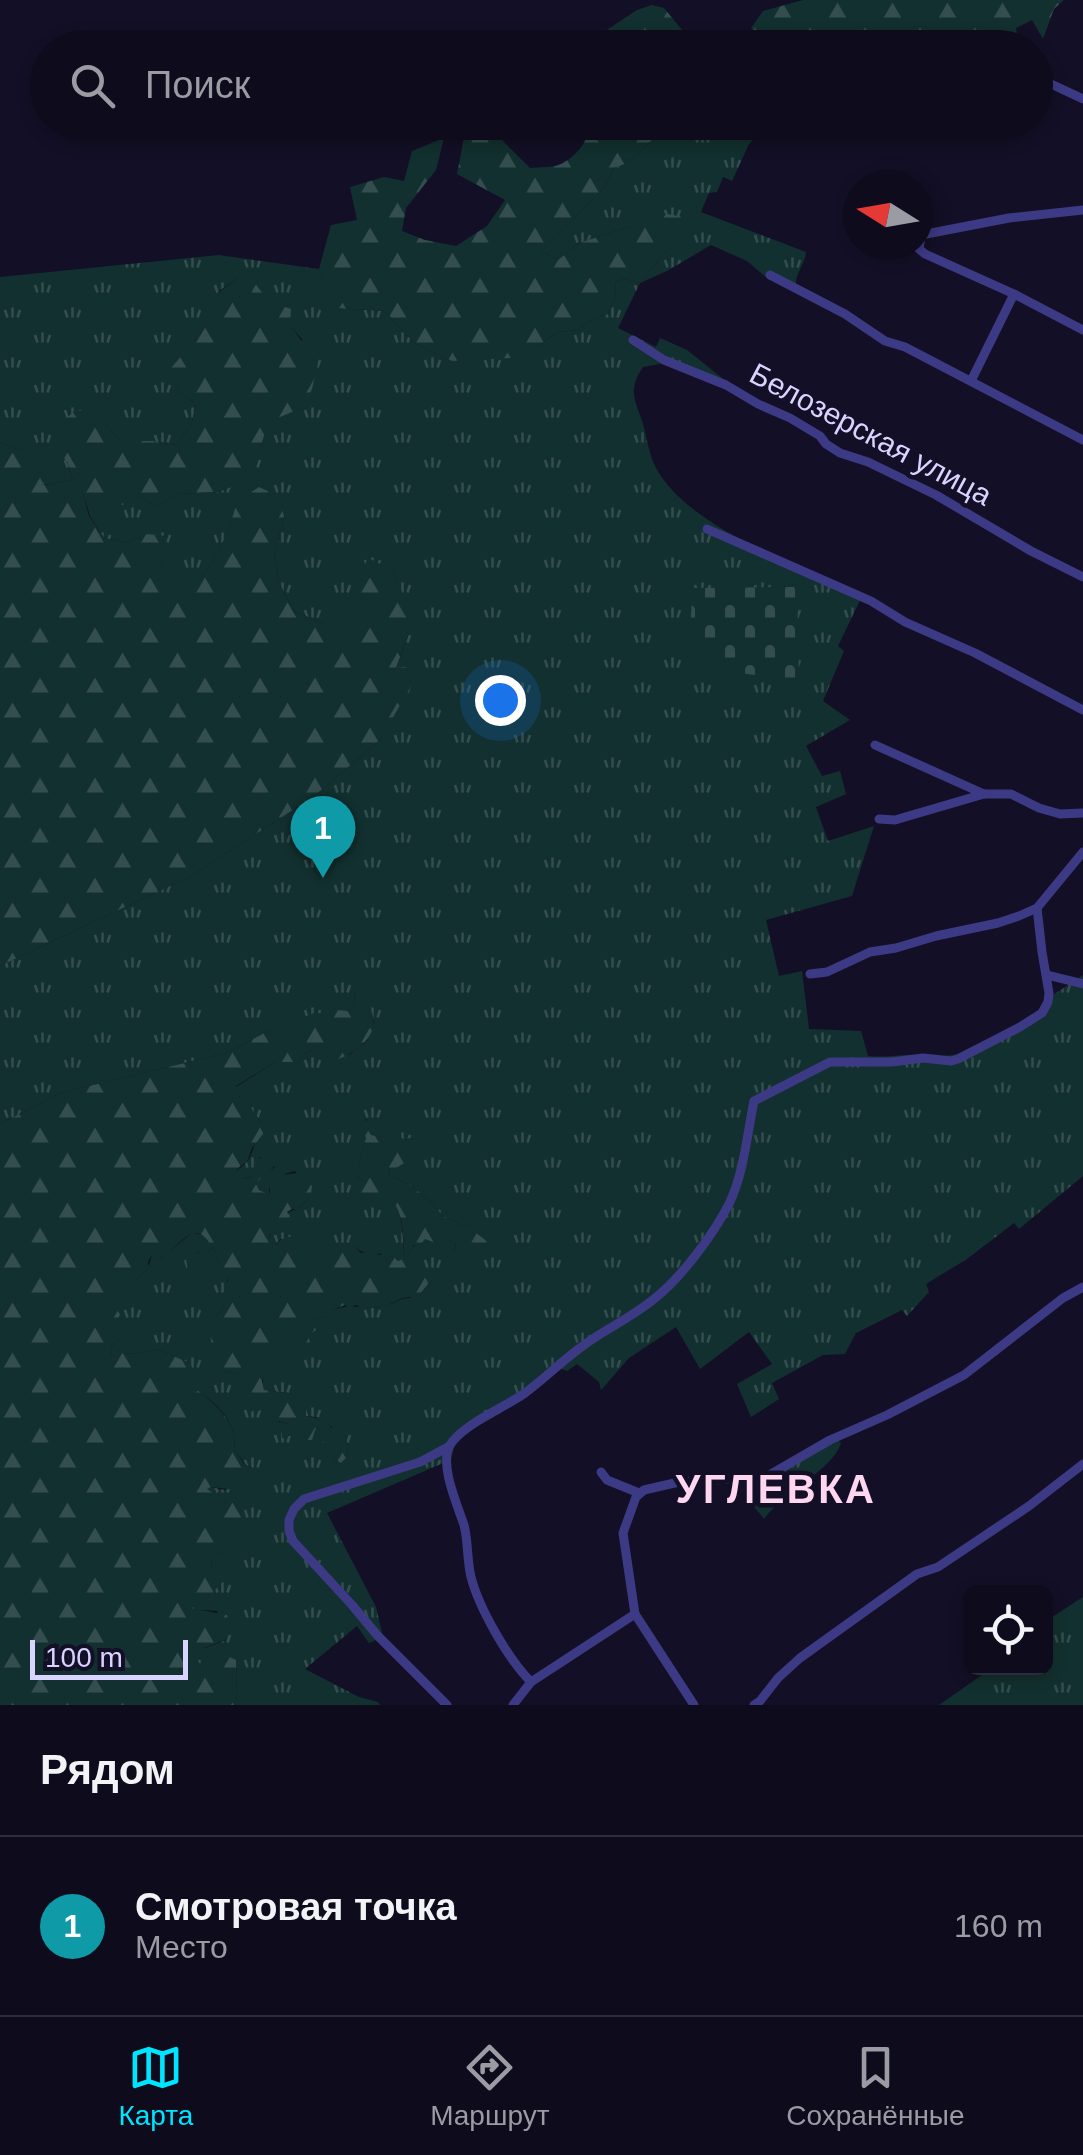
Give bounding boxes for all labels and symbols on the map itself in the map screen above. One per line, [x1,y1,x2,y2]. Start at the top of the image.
north arrow [843,170,933,260]
street label: Белозерская улица [745,356,998,512]
your location [475,675,526,726]
pin: 1 [290,796,356,878]
district label: УГЛЕВКА [676,1467,877,1511]
scale bar [30,1635,188,1680]

